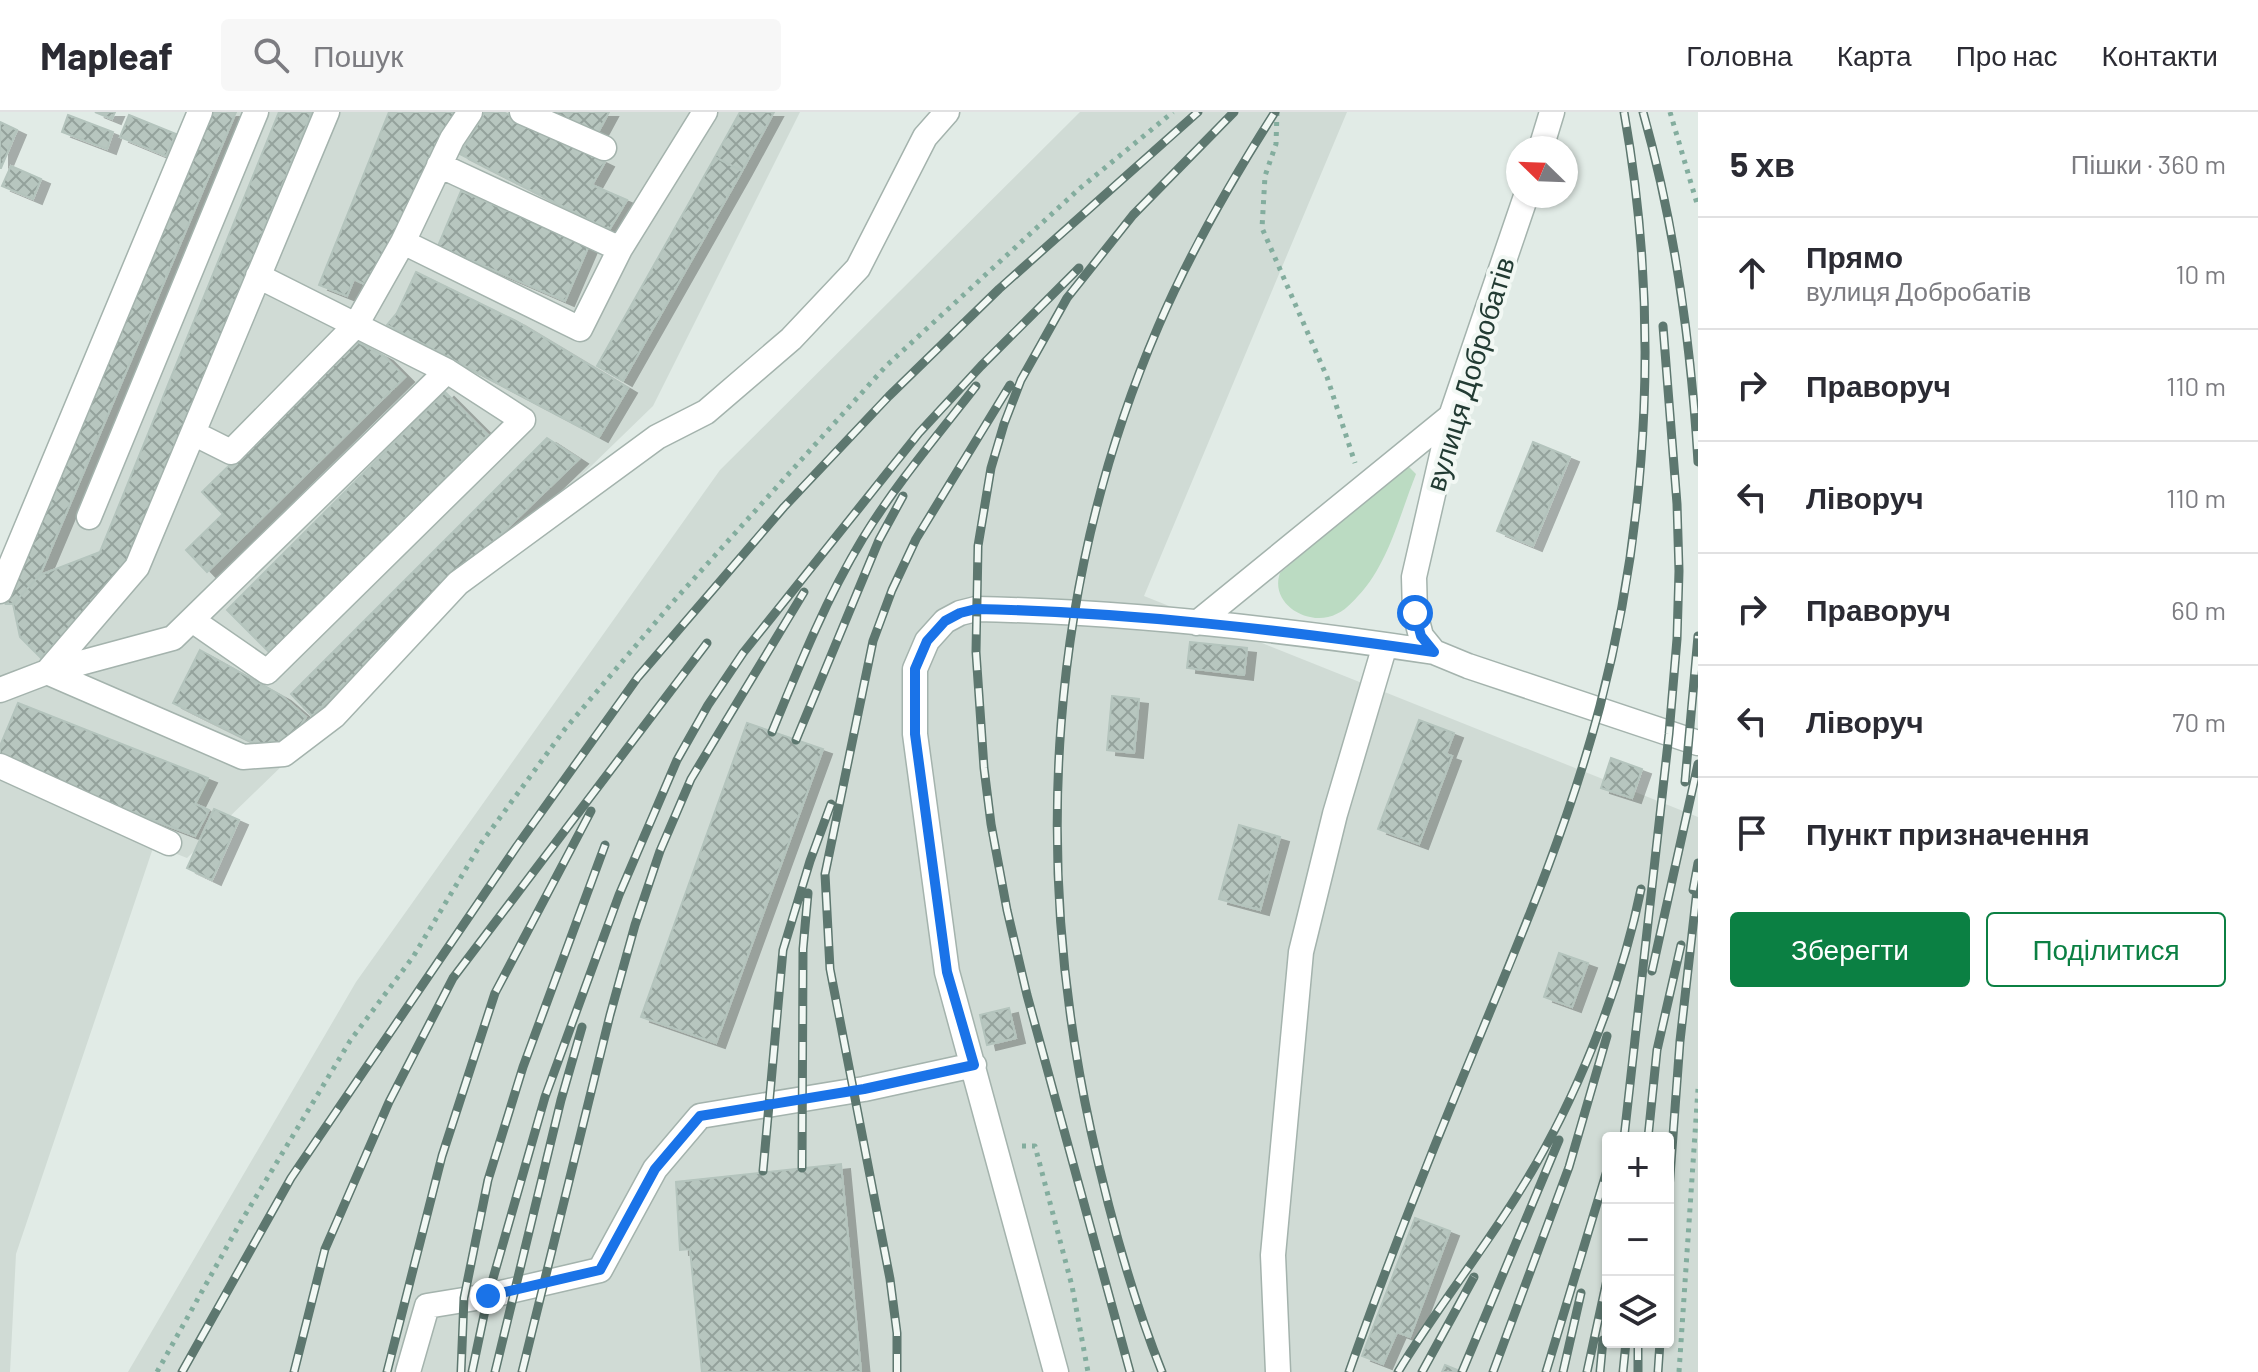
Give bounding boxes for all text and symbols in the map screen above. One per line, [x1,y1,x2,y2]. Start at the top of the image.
search box [221,19,781,91]
text: Mapleaf [40,32,173,78]
icon: search [249,33,293,77]
text: Пошук [313,37,403,73]
text: Головна [1686,38,1793,72]
text: Карта [1837,38,1912,72]
text: Про нас [1956,38,2058,72]
text: Контакти [2102,38,2218,72]
north arrow [1506,136,1578,208]
text: 5 хв [1730,143,1795,184]
text: Пішки · 360 m [2071,148,2226,179]
text: Прямо [1806,238,1903,274]
icon: ahead [1730,251,1774,295]
street label: вулиця Добробатів [1417,253,1521,495]
text: 10 m [2176,258,2226,289]
text: вулиця Добробатів [1806,275,2031,306]
icon: right [1730,363,1774,407]
text: Праворуч [1806,367,1951,403]
text: 110 m [2166,370,2226,401]
icon: left [1730,475,1774,519]
text: Ліворуч [1806,479,1924,515]
text: 110 m [2166,482,2226,513]
icon: right [1730,587,1774,631]
text: Праворуч [1806,591,1951,627]
text: 60 m [2171,594,2226,625]
route start [1397,595,1433,631]
icon: left [1730,699,1774,743]
text: Ліворуч [1806,703,1924,739]
text: 70 m [2172,706,2226,737]
icon: arrive [1730,811,1774,855]
text: Пункт призначення [1806,815,2090,851]
button: Зберегти [1730,912,1970,987]
button: Поділитися [1986,912,2226,987]
map controls [1602,1132,1674,1348]
button: + [1602,1132,1674,1204]
button: − [1602,1204,1674,1276]
button: layers [1602,1276,1674,1348]
route end [470,1278,506,1314]

